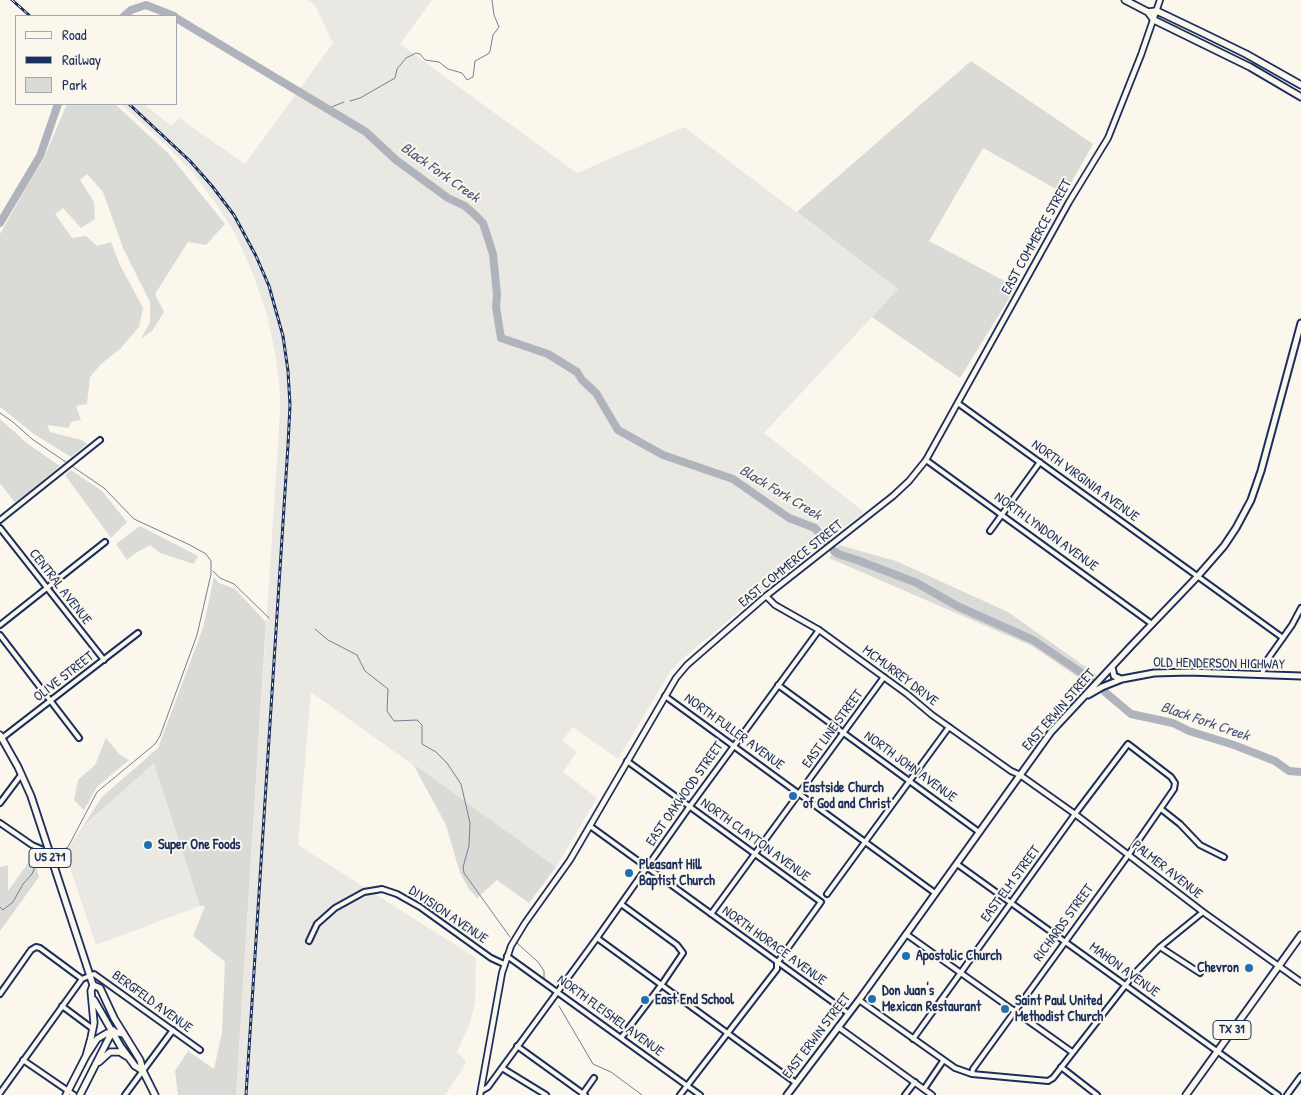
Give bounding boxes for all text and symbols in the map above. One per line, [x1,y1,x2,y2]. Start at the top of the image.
legend [15,15,178,105]
text: Road [62,24,87,45]
text: Railway [62,49,101,70]
text: Park [62,74,87,95]
water label: Black Fork Creek [397,139,483,207]
street label: EAST COMMERCE STREET [998,176,1076,298]
street label: NORTH VIRGINIA AVENUE [1028,436,1142,526]
water label: Black Fork Creek [736,462,824,524]
street label: NORTH LYNDON AVENUE [991,489,1101,575]
street label: EAST COMMERCE STREET [736,517,846,611]
street label: CENTRAL AVENUE [25,546,95,628]
street label: MCMURREY DRIVE [859,642,941,710]
street label: OLIVE STREET [31,648,97,706]
street label: OLD HENDERSON HIGHWAY [1153,654,1285,674]
street label: EAST ERWIN STREET [1019,666,1099,754]
street label: EAST LINE STREET [799,687,867,771]
street label: NORTH FULLER AVENUE [681,690,787,774]
water label: Black Fork Creek [1158,698,1252,746]
street label: NORTH JOHN AVENUE [860,728,960,806]
street label: EAST OAKWOOD STREET [643,739,727,849]
place label: Eastside Church of God and Christ [803,780,891,812]
marker: Eastside Church of God and Christ [787,790,799,802]
street label: NORTH CLAYTON AVENUE [697,795,813,885]
place label: Super One Foods [158,837,240,853]
street label: PALMER AVENUE [1128,837,1206,903]
marker: Super One Foods [142,839,154,851]
street label: EAST ELM STREET [978,842,1044,926]
road number: US 271 [29,848,71,868]
place label: Pleasant Hill Baptist Church [639,857,715,890]
marker: Pleasant Hill Baptist Church [623,867,635,879]
street label: RICHARDS STREET [1030,881,1098,965]
street label: DIVISION AVENUE [405,882,491,948]
street label: NORTH HORACE AVENUE [719,903,829,989]
street label: MAHON AVENUE [1086,939,1162,1001]
place label: Apostolic Church [916,948,1002,964]
marker: Apostolic Church [900,950,912,962]
place label: Chevron [1197,960,1239,976]
marker: Chevron [1243,962,1255,974]
street label: BERGFELD AVENUE [109,967,195,1037]
street label: NORTH FLEISHEL AVENUE [553,972,667,1060]
place label: Don Juan's Mexican Restaurant [882,983,981,1016]
street label: EAST ERWIN STREET [779,990,855,1082]
place label: East End School [655,992,734,1008]
marker: Don Juan's Mexican Restaurant [866,993,878,1005]
place label: Saint Paul United Methodist Church [1015,993,1103,1026]
marker: East End School [639,994,651,1006]
marker: Saint Paul United Methodist Church [999,1003,1011,1015]
road number: TX 31 [1213,1020,1251,1040]

